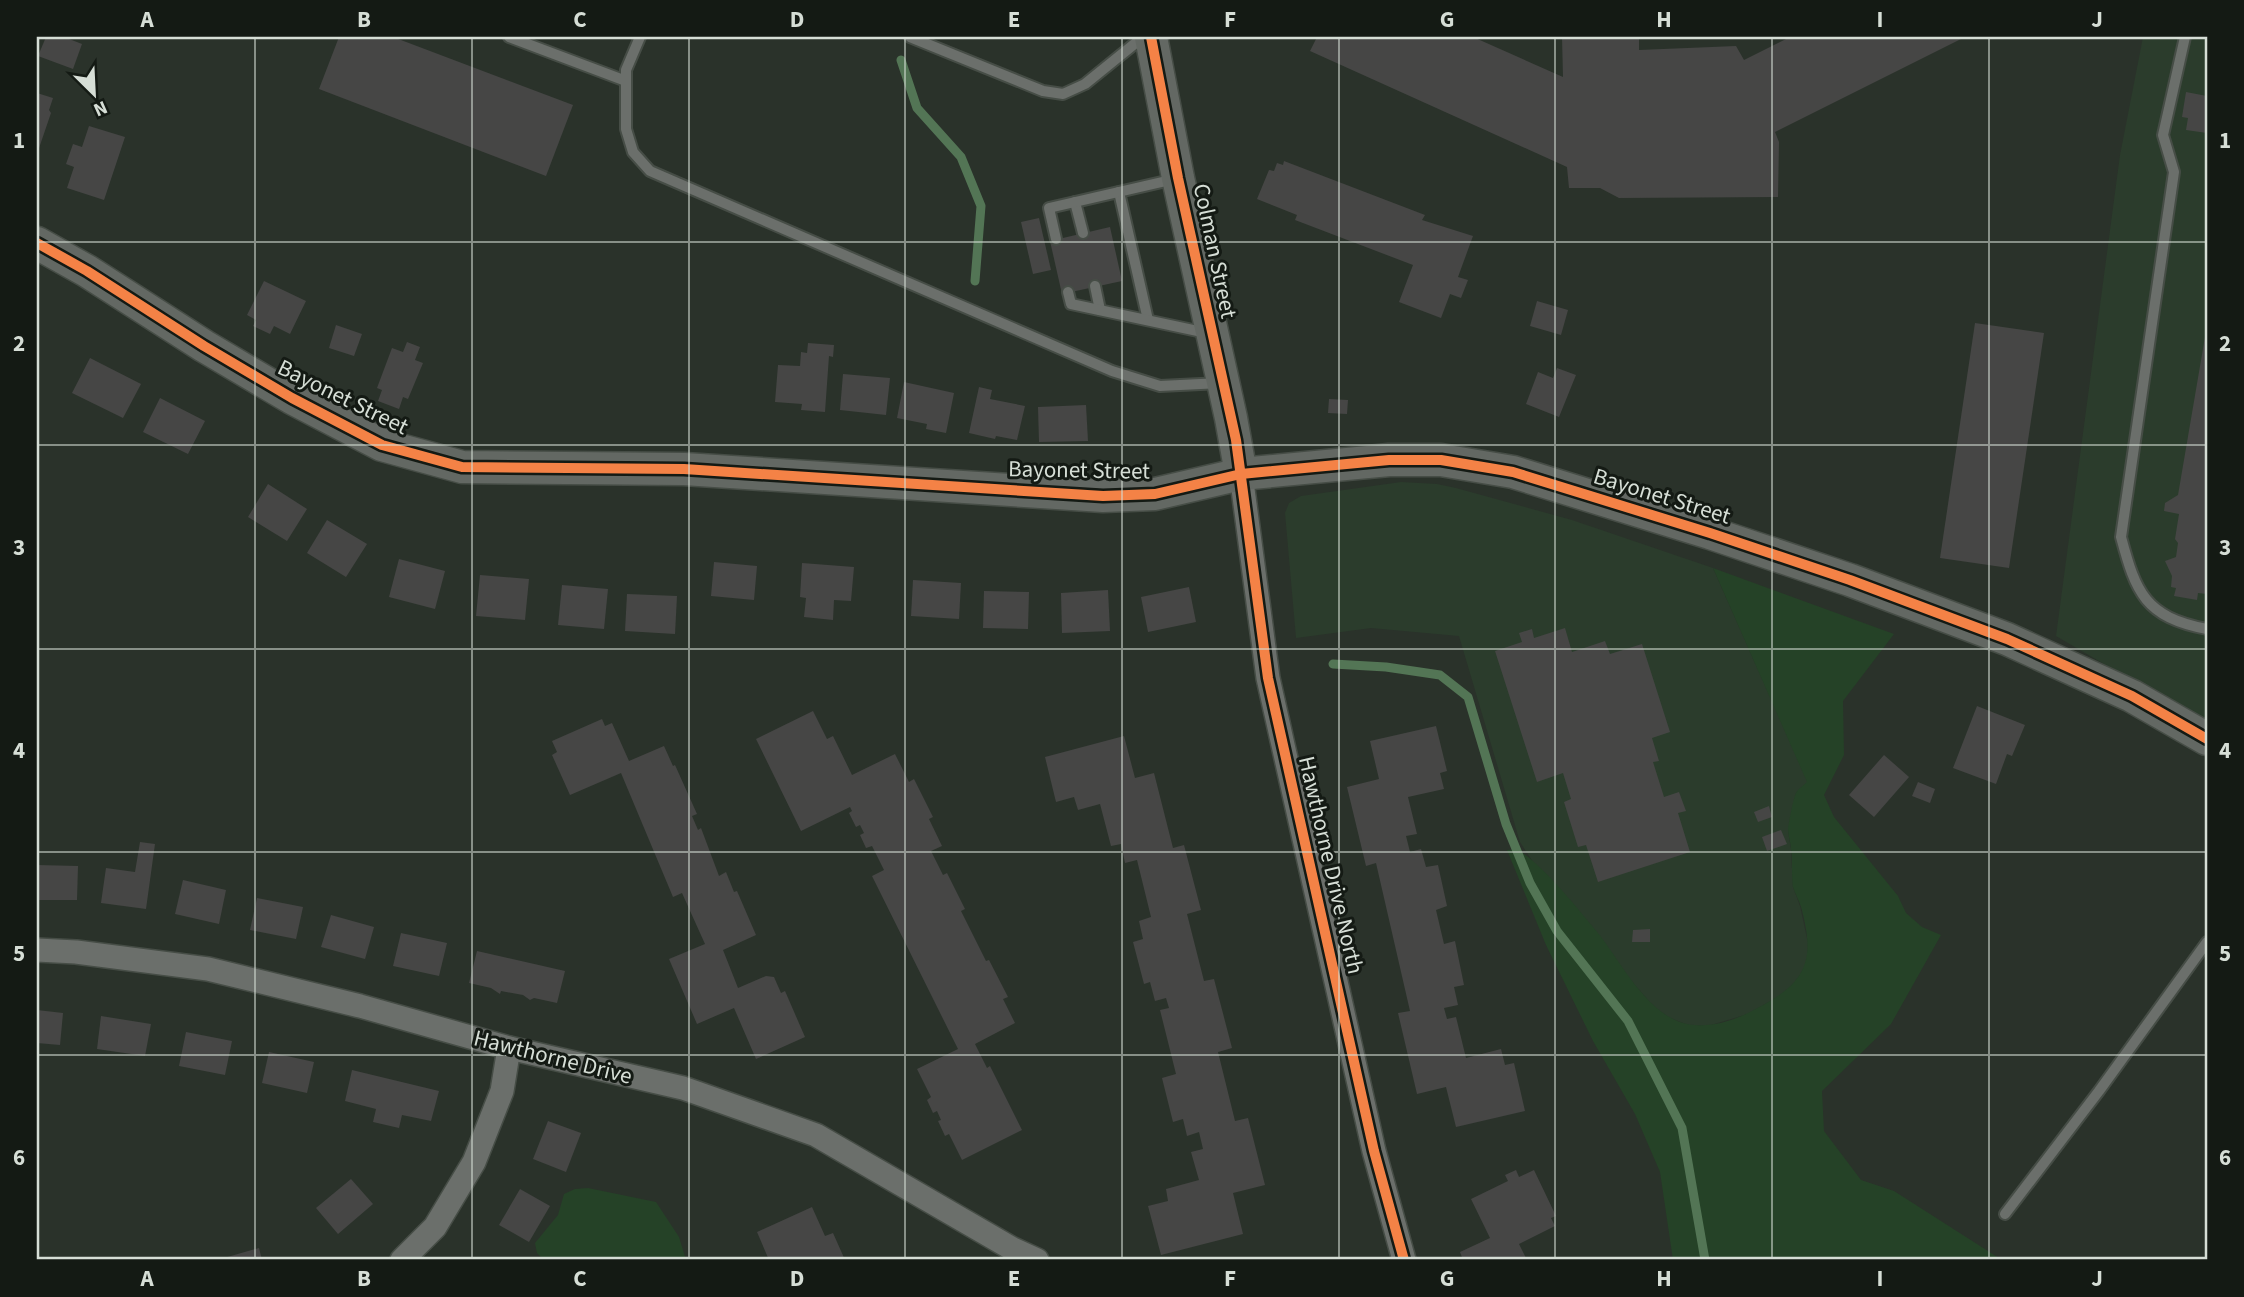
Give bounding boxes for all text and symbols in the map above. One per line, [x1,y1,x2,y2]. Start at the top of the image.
text: A [139,3,154,36]
text: B [357,3,371,36]
text: C [573,3,587,36]
text: D [790,3,804,36]
text: E [1008,3,1020,36]
text: F [1224,3,1236,36]
text: G [1440,3,1454,36]
text: H [1656,3,1672,36]
text: I [1877,3,1883,36]
text: J [2091,3,2103,36]
north arrow [60,60,130,130]
text: N [89,93,112,123]
text: 1 [13,124,25,157]
text: 1 [2219,124,2231,157]
street label: Colman Street [1185,181,1245,322]
text: 2 [13,327,25,360]
text: 2 [2219,327,2231,360]
street label: Bayonet Street [272,351,414,443]
street label: Bayonet Street [1008,452,1150,488]
street label: Bayonet Street [1589,459,1735,533]
text: 3 [13,531,25,564]
text: 3 [2219,531,2231,564]
text: 4 [13,734,25,767]
text: 4 [2219,734,2231,767]
street label: Hawthorne Drive North [1290,753,1372,977]
text: 5 [13,937,25,970]
text: 5 [2219,937,2231,970]
street label: Hawthorne Drive [470,1021,636,1093]
text: 6 [13,1141,25,1174]
text: 6 [2219,1141,2231,1174]
text: A [139,1262,154,1295]
text: B [357,1262,371,1295]
text: C [573,1262,587,1295]
text: D [790,1262,804,1295]
text: E [1008,1262,1020,1295]
text: F [1224,1262,1236,1295]
text: G [1440,1262,1454,1295]
text: H [1656,1262,1672,1295]
text: I [1877,1262,1883,1295]
text: J [2091,1262,2103,1295]

